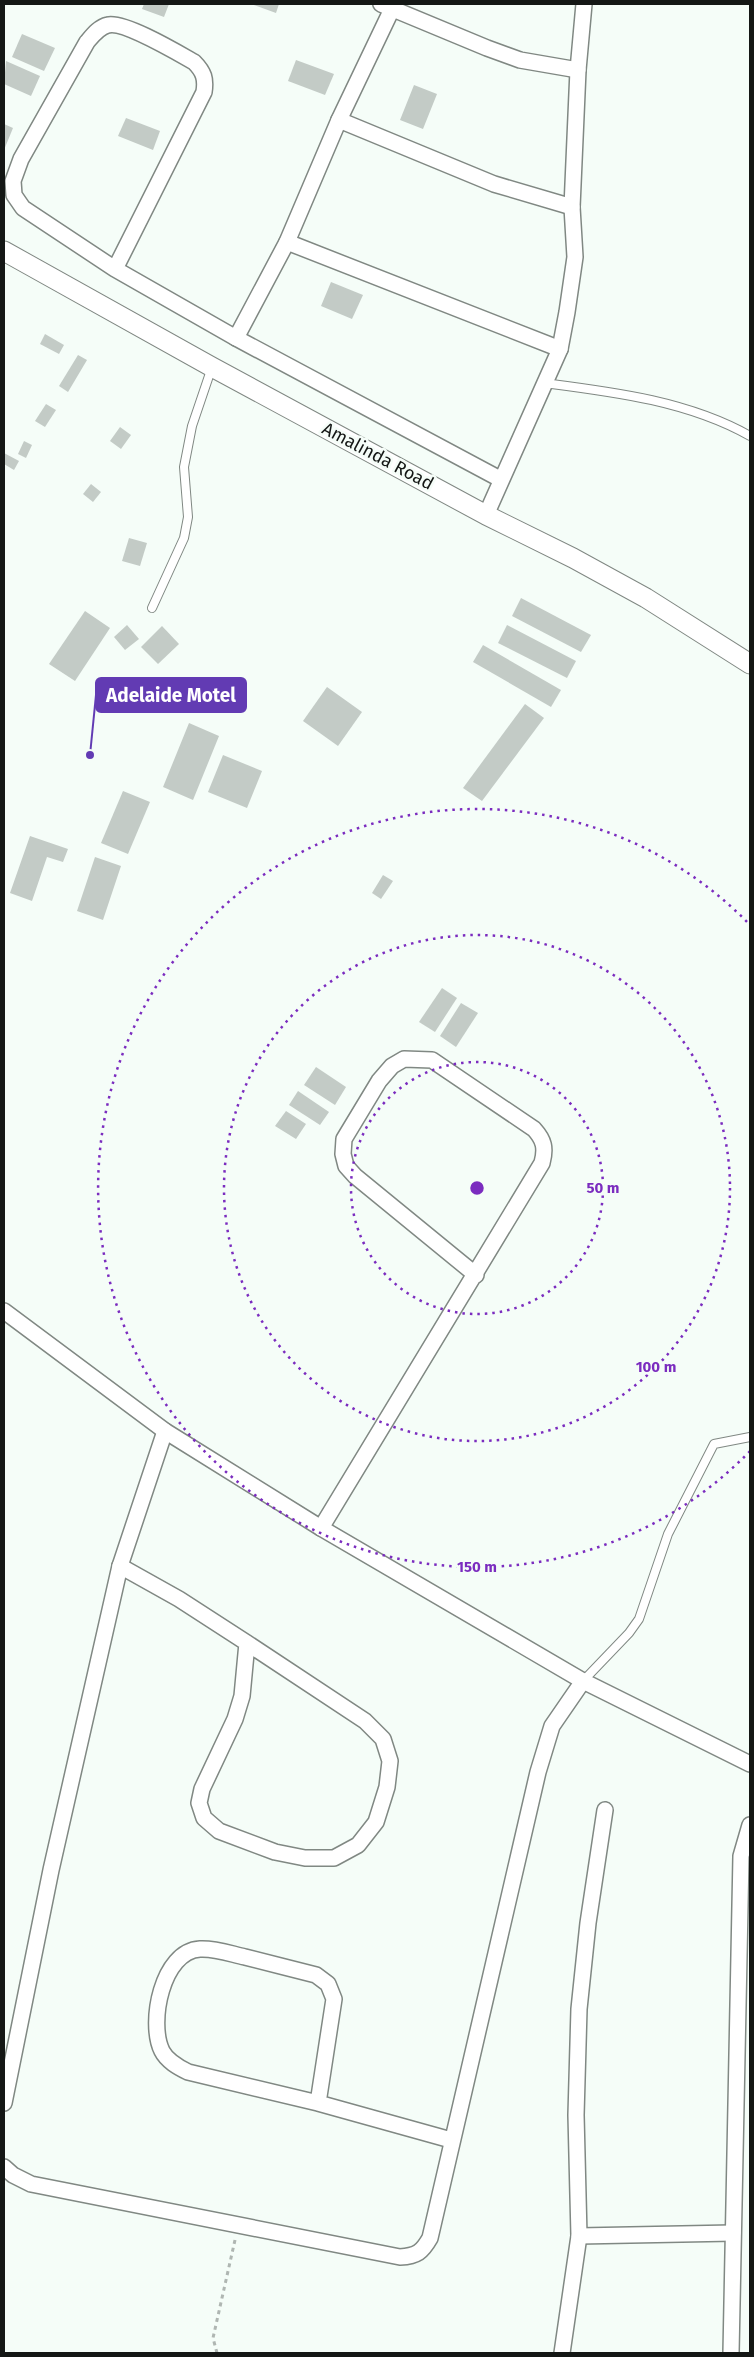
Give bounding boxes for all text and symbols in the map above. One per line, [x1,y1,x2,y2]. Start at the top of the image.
street label: Amalinda Road [318,417,438,495]
callout: Adelaide Motel [96,678,246,712]
text: Adelaide Motel [105,684,236,707]
centre of rings [468,1179,486,1197]
text: 50 m [586,1179,620,1197]
text: 100 m [636,1358,676,1376]
text: 150 m [457,1558,497,1576]

